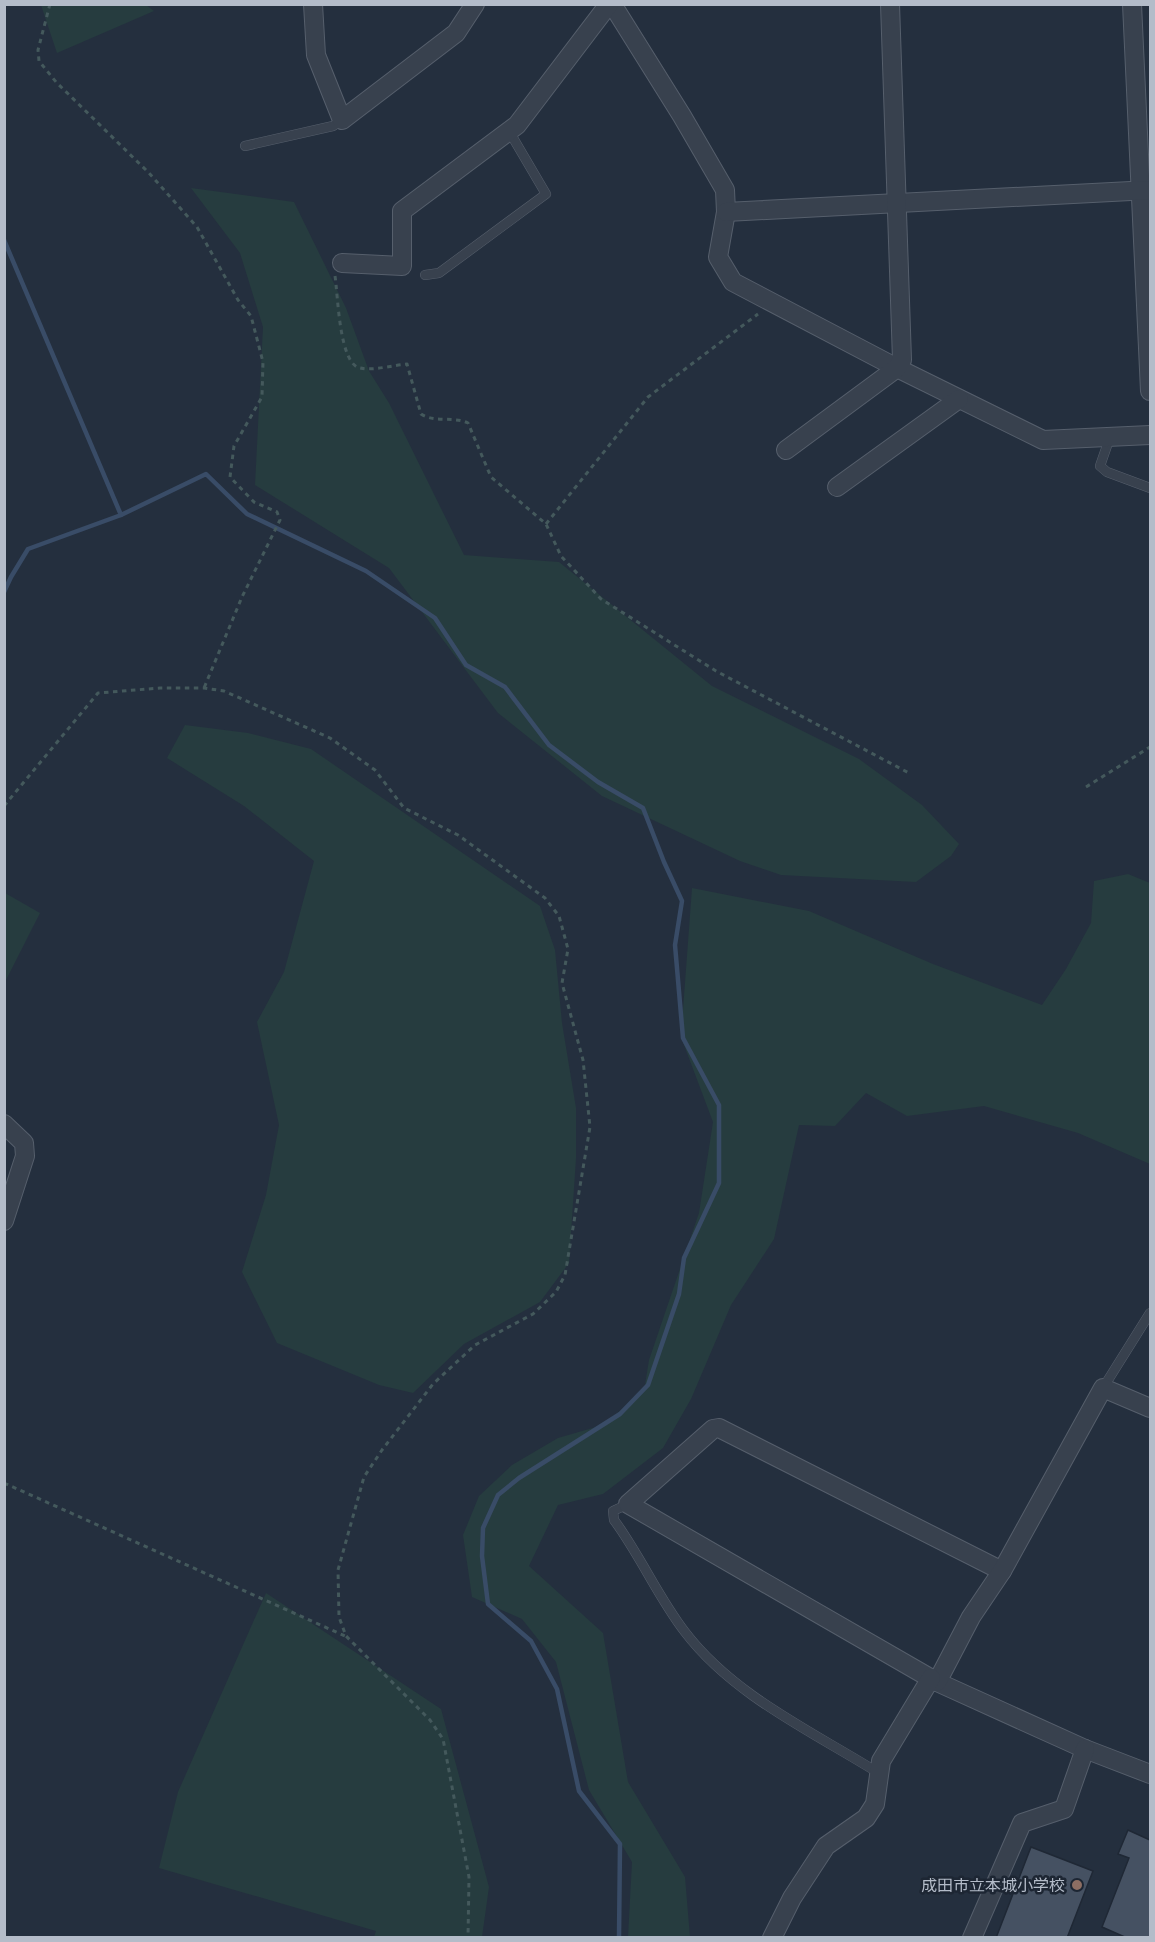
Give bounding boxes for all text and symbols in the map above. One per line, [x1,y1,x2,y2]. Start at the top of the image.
place label: 成田市立本城小学校 [921,1876,1065,1895]
marker: 成田市立本城小学校 [1070,1878,1084,1892]

